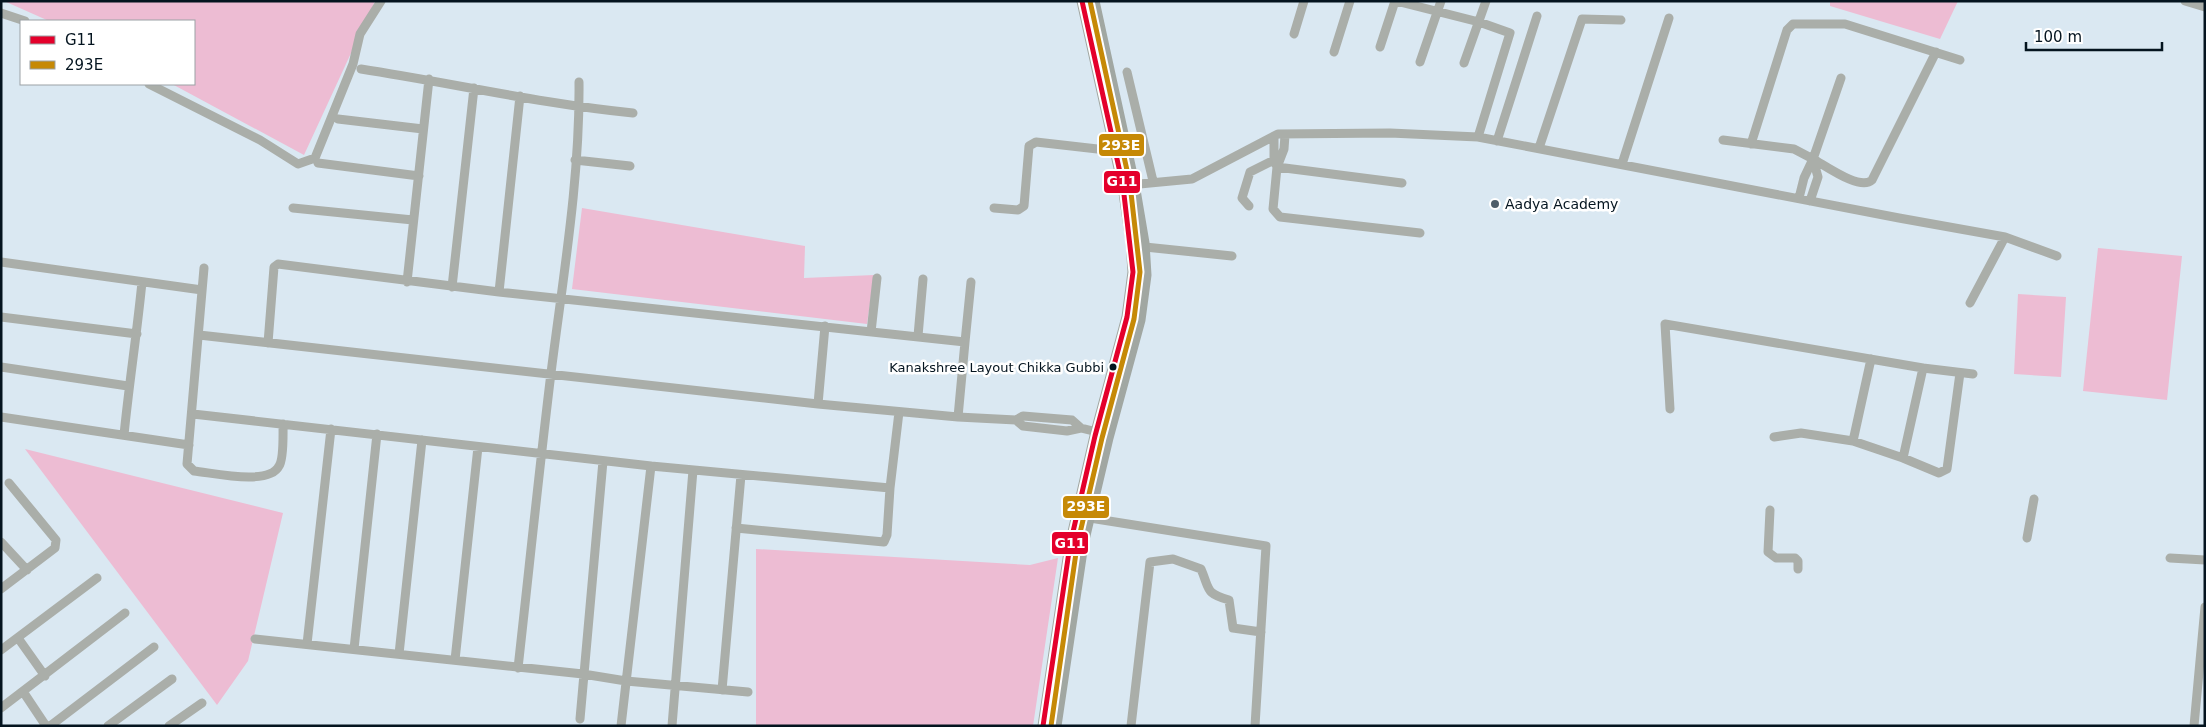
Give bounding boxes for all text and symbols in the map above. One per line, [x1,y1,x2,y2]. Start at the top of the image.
legend [20,20,195,85]
scale bar [2026,20,2162,52]
text: 100 m [2034,28,2082,46]
text: G11 [65,31,96,49]
text: 293E [65,56,103,74]
line badge: 293E [1098,133,1145,157]
text: 293E [1102,137,1140,153]
line badge: G11 [1103,170,1141,194]
text: G11 [1107,173,1137,189]
place label: Aadya Academy [1505,196,1618,212]
marker: Aadya Academy [1489,198,1501,210]
place label: Kanakshree Layout Chikka Gubbi [889,360,1104,375]
marker: Kanakshree Layout Chikka Gubbi [1108,362,1118,372]
line badge: 293E [1062,495,1110,519]
text: 293E [1067,498,1105,514]
line badge: G11 [1051,531,1089,555]
text: G11 [1055,535,1085,551]

